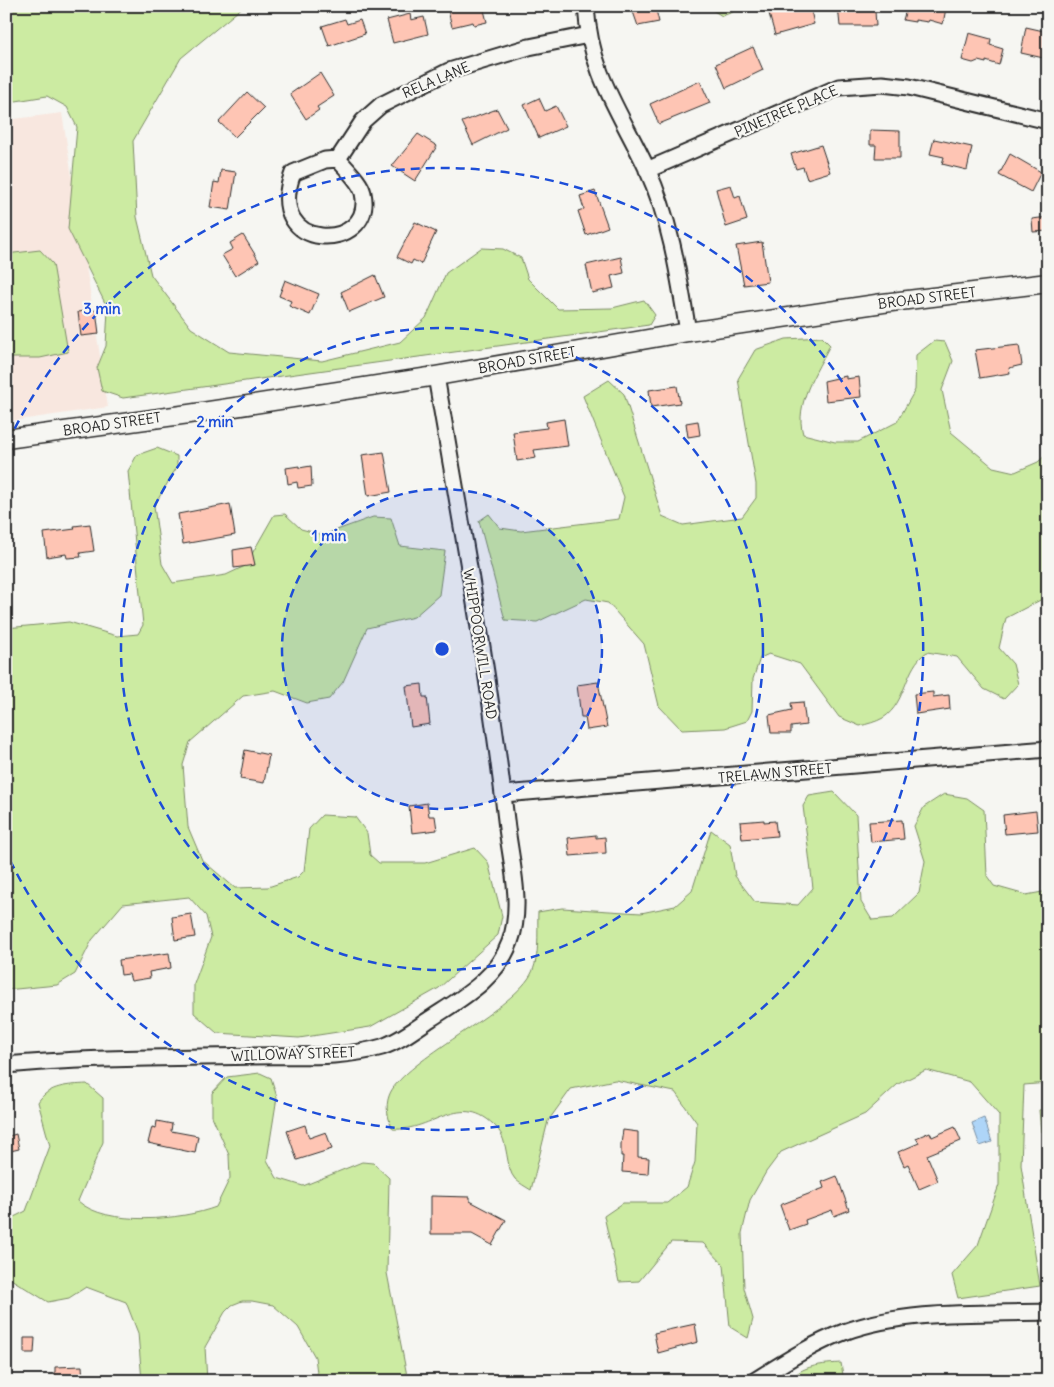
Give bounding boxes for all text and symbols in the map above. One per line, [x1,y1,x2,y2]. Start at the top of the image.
street label: RELA LANE [400,58,472,102]
street label: PINETREE PLACE [732,81,840,141]
street label: BROAD STREET [877,283,977,313]
text: 3 min [83,299,121,318]
street label: BROAD STREET [477,343,577,377]
street label: BROAD STREET [62,408,162,440]
text: 2 min [197,412,234,431]
text: 1 min [312,526,347,545]
street label: WHIPPOORWILL ROAD [459,567,501,721]
centre of rings [433,640,451,658]
street label: TRELAWN STREET [717,759,833,787]
street label: WILLOWAY STREET [231,1043,355,1065]

